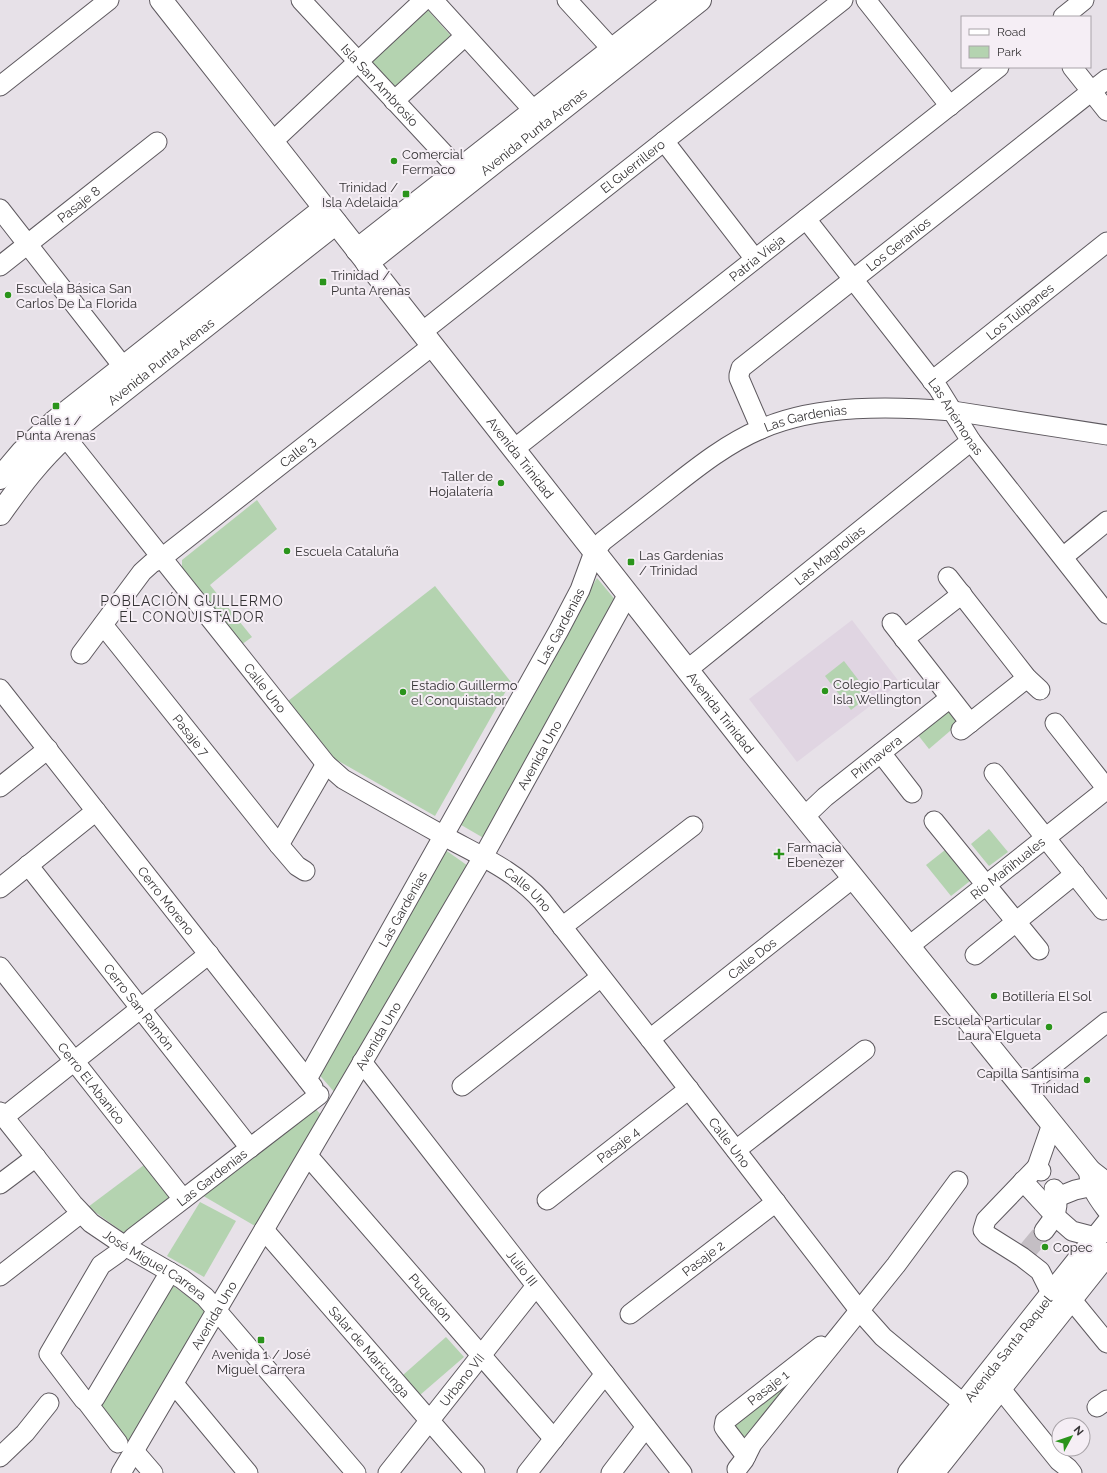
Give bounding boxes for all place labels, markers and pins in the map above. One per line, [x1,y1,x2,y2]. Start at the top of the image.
place label: Comercial Fermaco [402,147,464,177]
marker: Comercial Fermaco [389,156,399,166]
place label: Trinidad / Isla Adelaida [322,180,398,210]
marker: Trinidad / Isla Adelaida [401,189,411,199]
place label: Trinidad / Punta Arenas [331,268,410,298]
marker: Trinidad / Punta Arenas [318,277,328,287]
place label: Escuela Básica San Carlos De La Florida [16,281,137,311]
marker: Escuela Básica San Carlos De La Florida [3,290,13,300]
marker: Calle 1 / Punta Arenas [51,401,61,411]
place label: Calle 1 / Punta Arenas [16,413,96,443]
place label: Taller de Hojalatería [429,469,493,499]
marker: Taller de Hojalatería [496,478,506,488]
place label: Escuela Cataluña [295,544,399,559]
marker: Escuela Cataluña [282,546,292,556]
place label: Las Gardenias / Trinidad [639,548,724,578]
marker: Las Gardenias / Trinidad [626,557,636,567]
place label: Colegio Particular Isla Wellington [833,677,940,707]
place label: Estadio Guillermo el Conquistador [411,678,518,708]
marker: Colegio Particular Isla Wellington [820,686,830,696]
marker: Estadio Guillermo el Conquistador [398,687,408,697]
place label: Farmacia Ebenezer [787,840,845,870]
marker: Farmacia Ebenezer [774,849,784,859]
place label: Botillería El Sol [1002,989,1092,1004]
marker: Botillería El Sol [989,991,999,1001]
place label: Escuela Particular Laura Elgueta [934,1013,1041,1043]
marker: Escuela Particular Laura Elgueta [1044,1022,1054,1032]
place label: Capilla Santísima Trinidad [977,1066,1079,1096]
marker: Capilla Santísima Trinidad [1082,1075,1092,1085]
place label: Copec [1053,1240,1092,1255]
marker: Copec [1040,1242,1050,1252]
marker: Avenida 1 / José Miguel Carrera [256,1335,266,1345]
place label: Avenida 1 / José Miguel Carrera [211,1347,311,1377]

